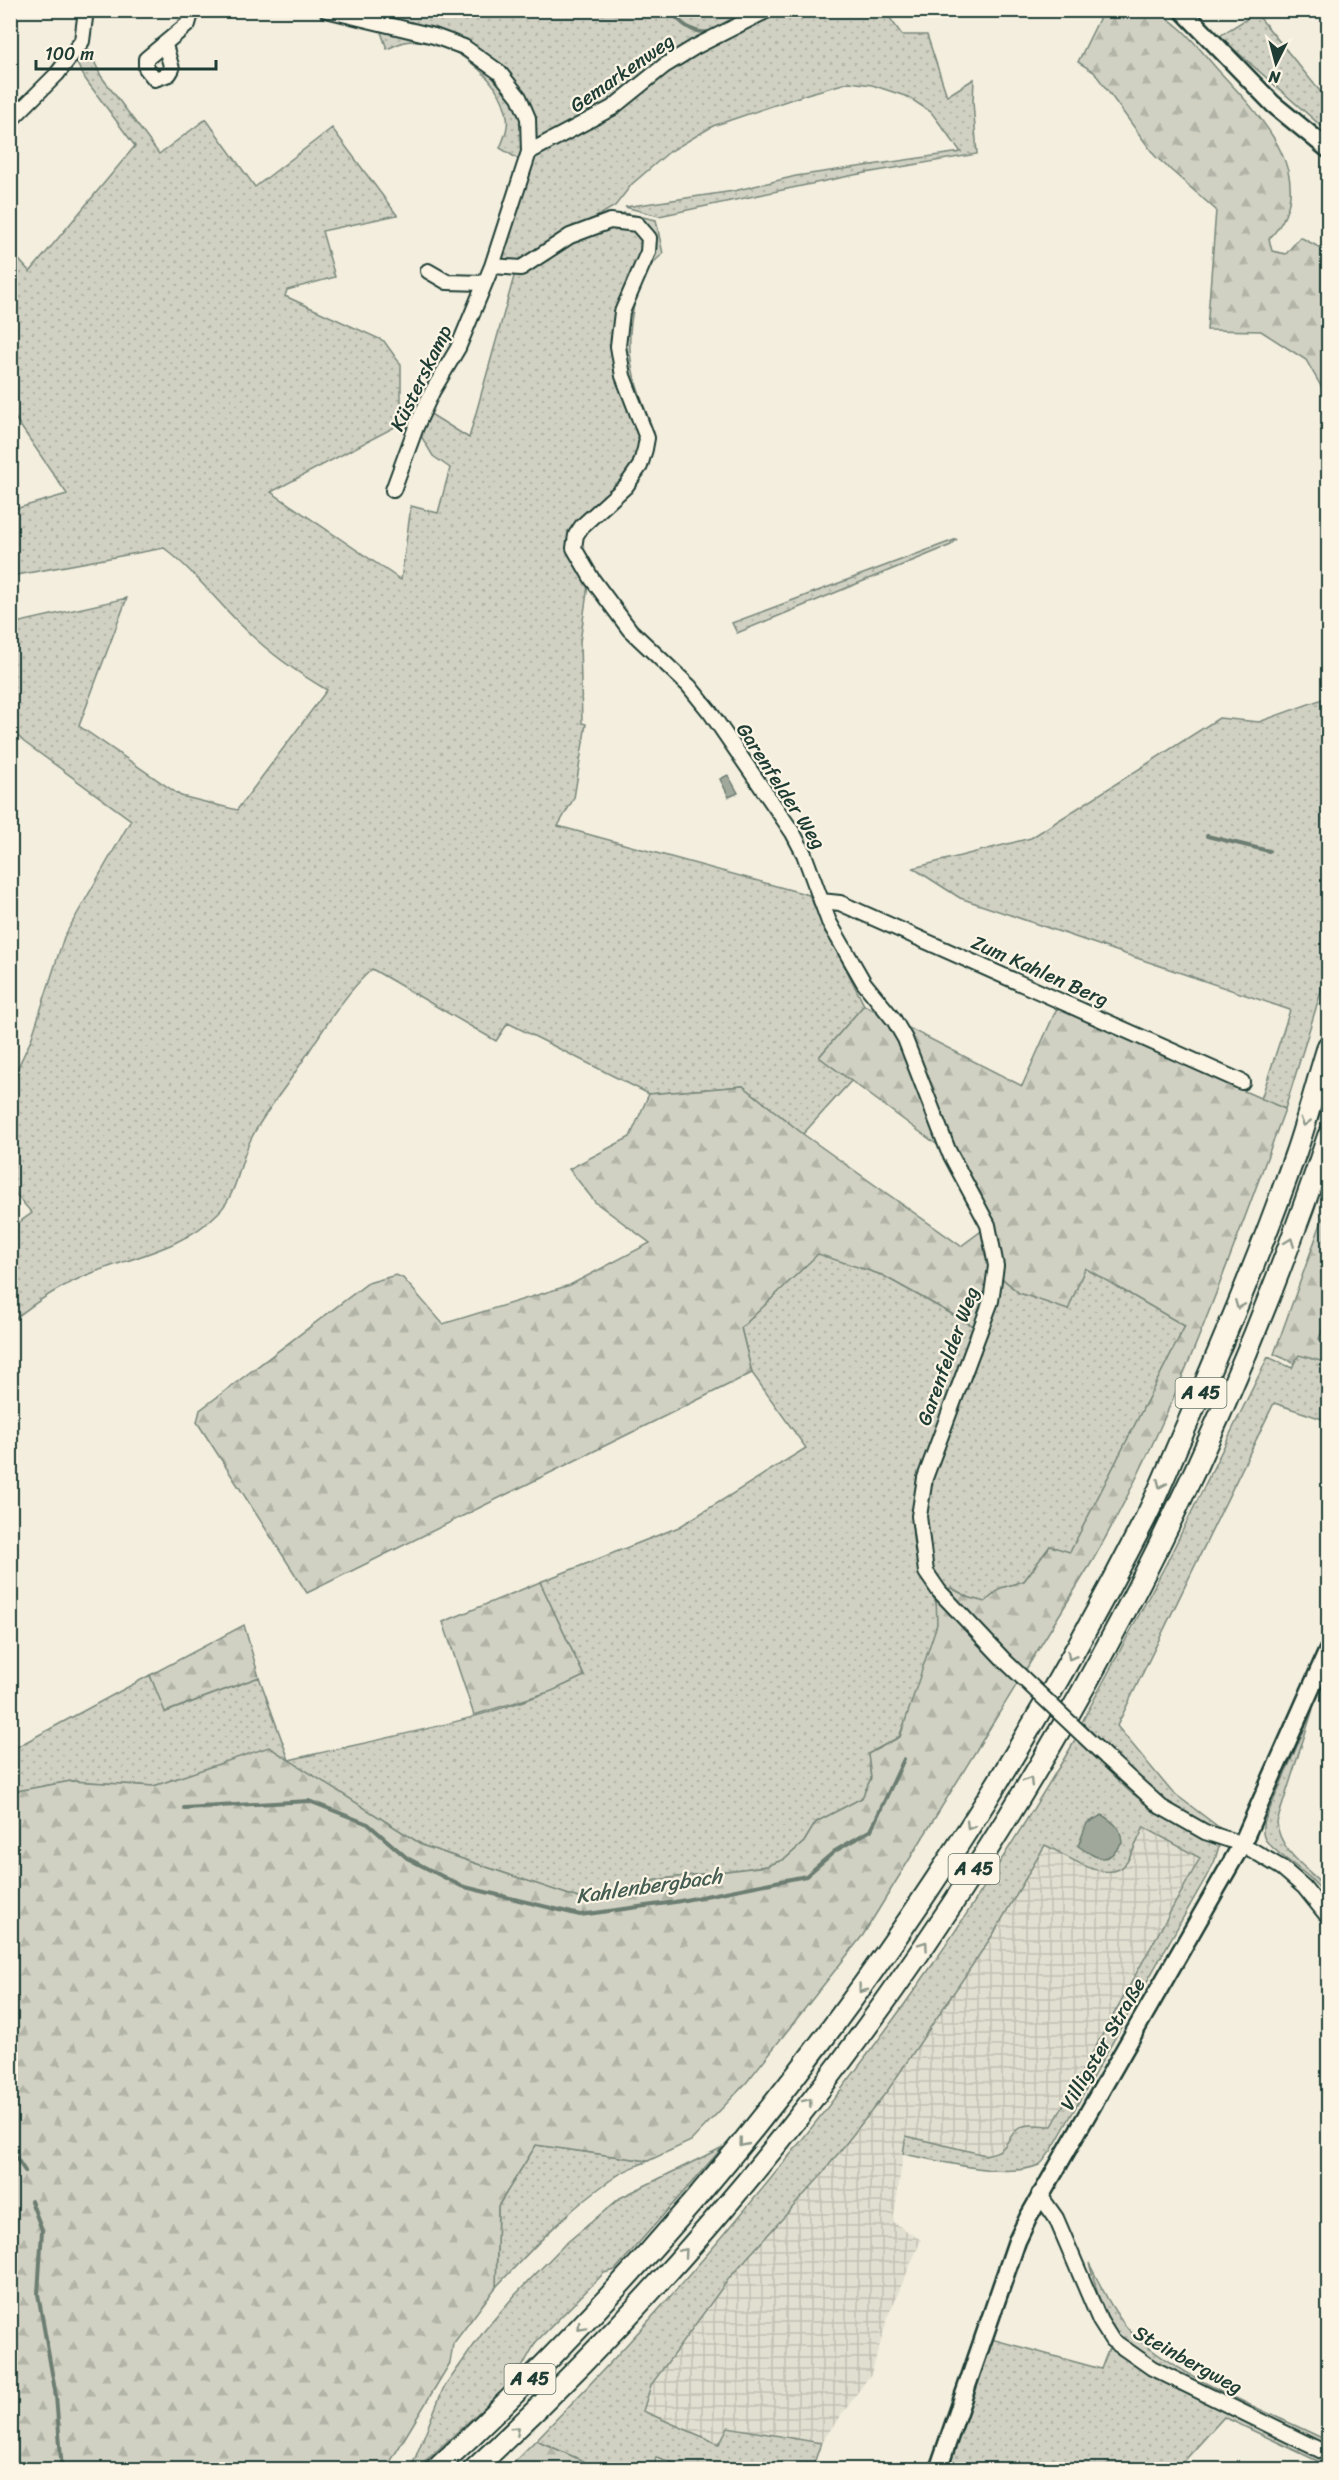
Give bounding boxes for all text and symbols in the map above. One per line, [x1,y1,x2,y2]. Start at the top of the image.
street label: Gemarkenweg [562,24,682,122]
scale bar [36,33,216,71]
north arrow [1246,33,1306,93]
text: 100 m [45,38,94,70]
text: N [1267,62,1283,93]
street label: Küsterskamp [380,318,462,437]
street label: Garenfelder Weg [727,715,835,857]
street label: Zum Kahlen Berg [966,925,1114,1017]
one-way arrow [1300,1116,1312,1127]
one-way arrow [1283,1237,1296,1248]
street label: Garenfelder Weg [907,1282,989,1430]
one-way arrow [1233,1299,1246,1310]
road number: A 45 [1176,1378,1226,1408]
one-way arrow [1156,1477,1168,1488]
one-way arrow [1067,1650,1078,1661]
one-way arrow [1021,1777,1033,1787]
one-way arrow [965,1820,977,1830]
road number: A 45 [948,1854,1000,1884]
water label: Kahlenbergbach [574,1857,726,1915]
one-way arrow [917,1941,928,1952]
street label: Villigster Straße [1051,1971,1155,2117]
one-way arrow [858,1982,869,1993]
one-way arrow [800,2098,811,2109]
one-way arrow [739,2136,750,2147]
one-way arrow [677,2248,688,2259]
street label: Steinbergweg [1127,2315,1249,2405]
one-way arrow [577,2320,588,2331]
road number: A 45 [504,2364,556,2394]
one-way arrow [509,2426,520,2437]

